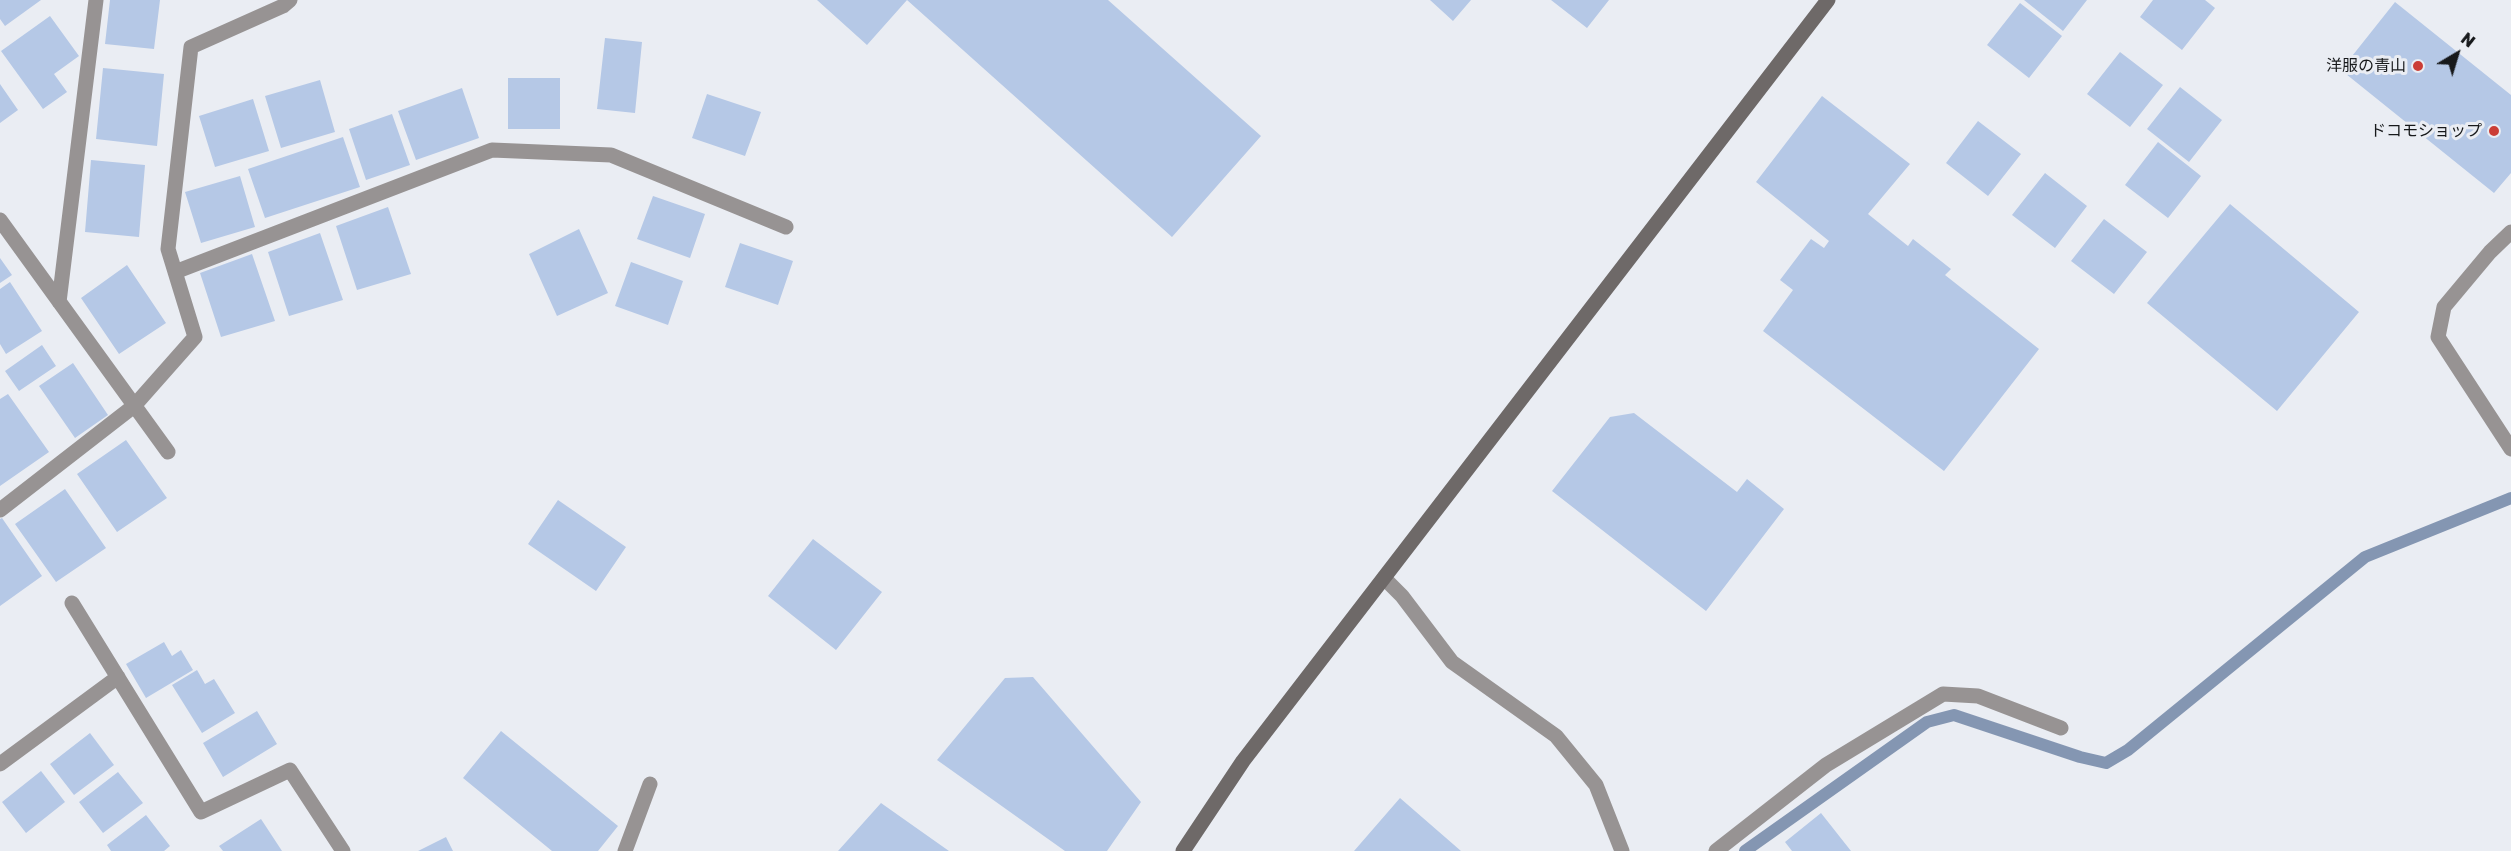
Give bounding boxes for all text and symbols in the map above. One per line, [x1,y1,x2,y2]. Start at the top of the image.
north arrow [2427,24,2487,84]
text: N [2457,28,2479,51]
place label: 洋服の青山 [2326,56,2406,76]
marker: 洋服の青山 [2411,59,2425,73]
place label: ドコモショップ [2370,121,2482,141]
marker: ドコモショップ [2487,124,2501,138]

